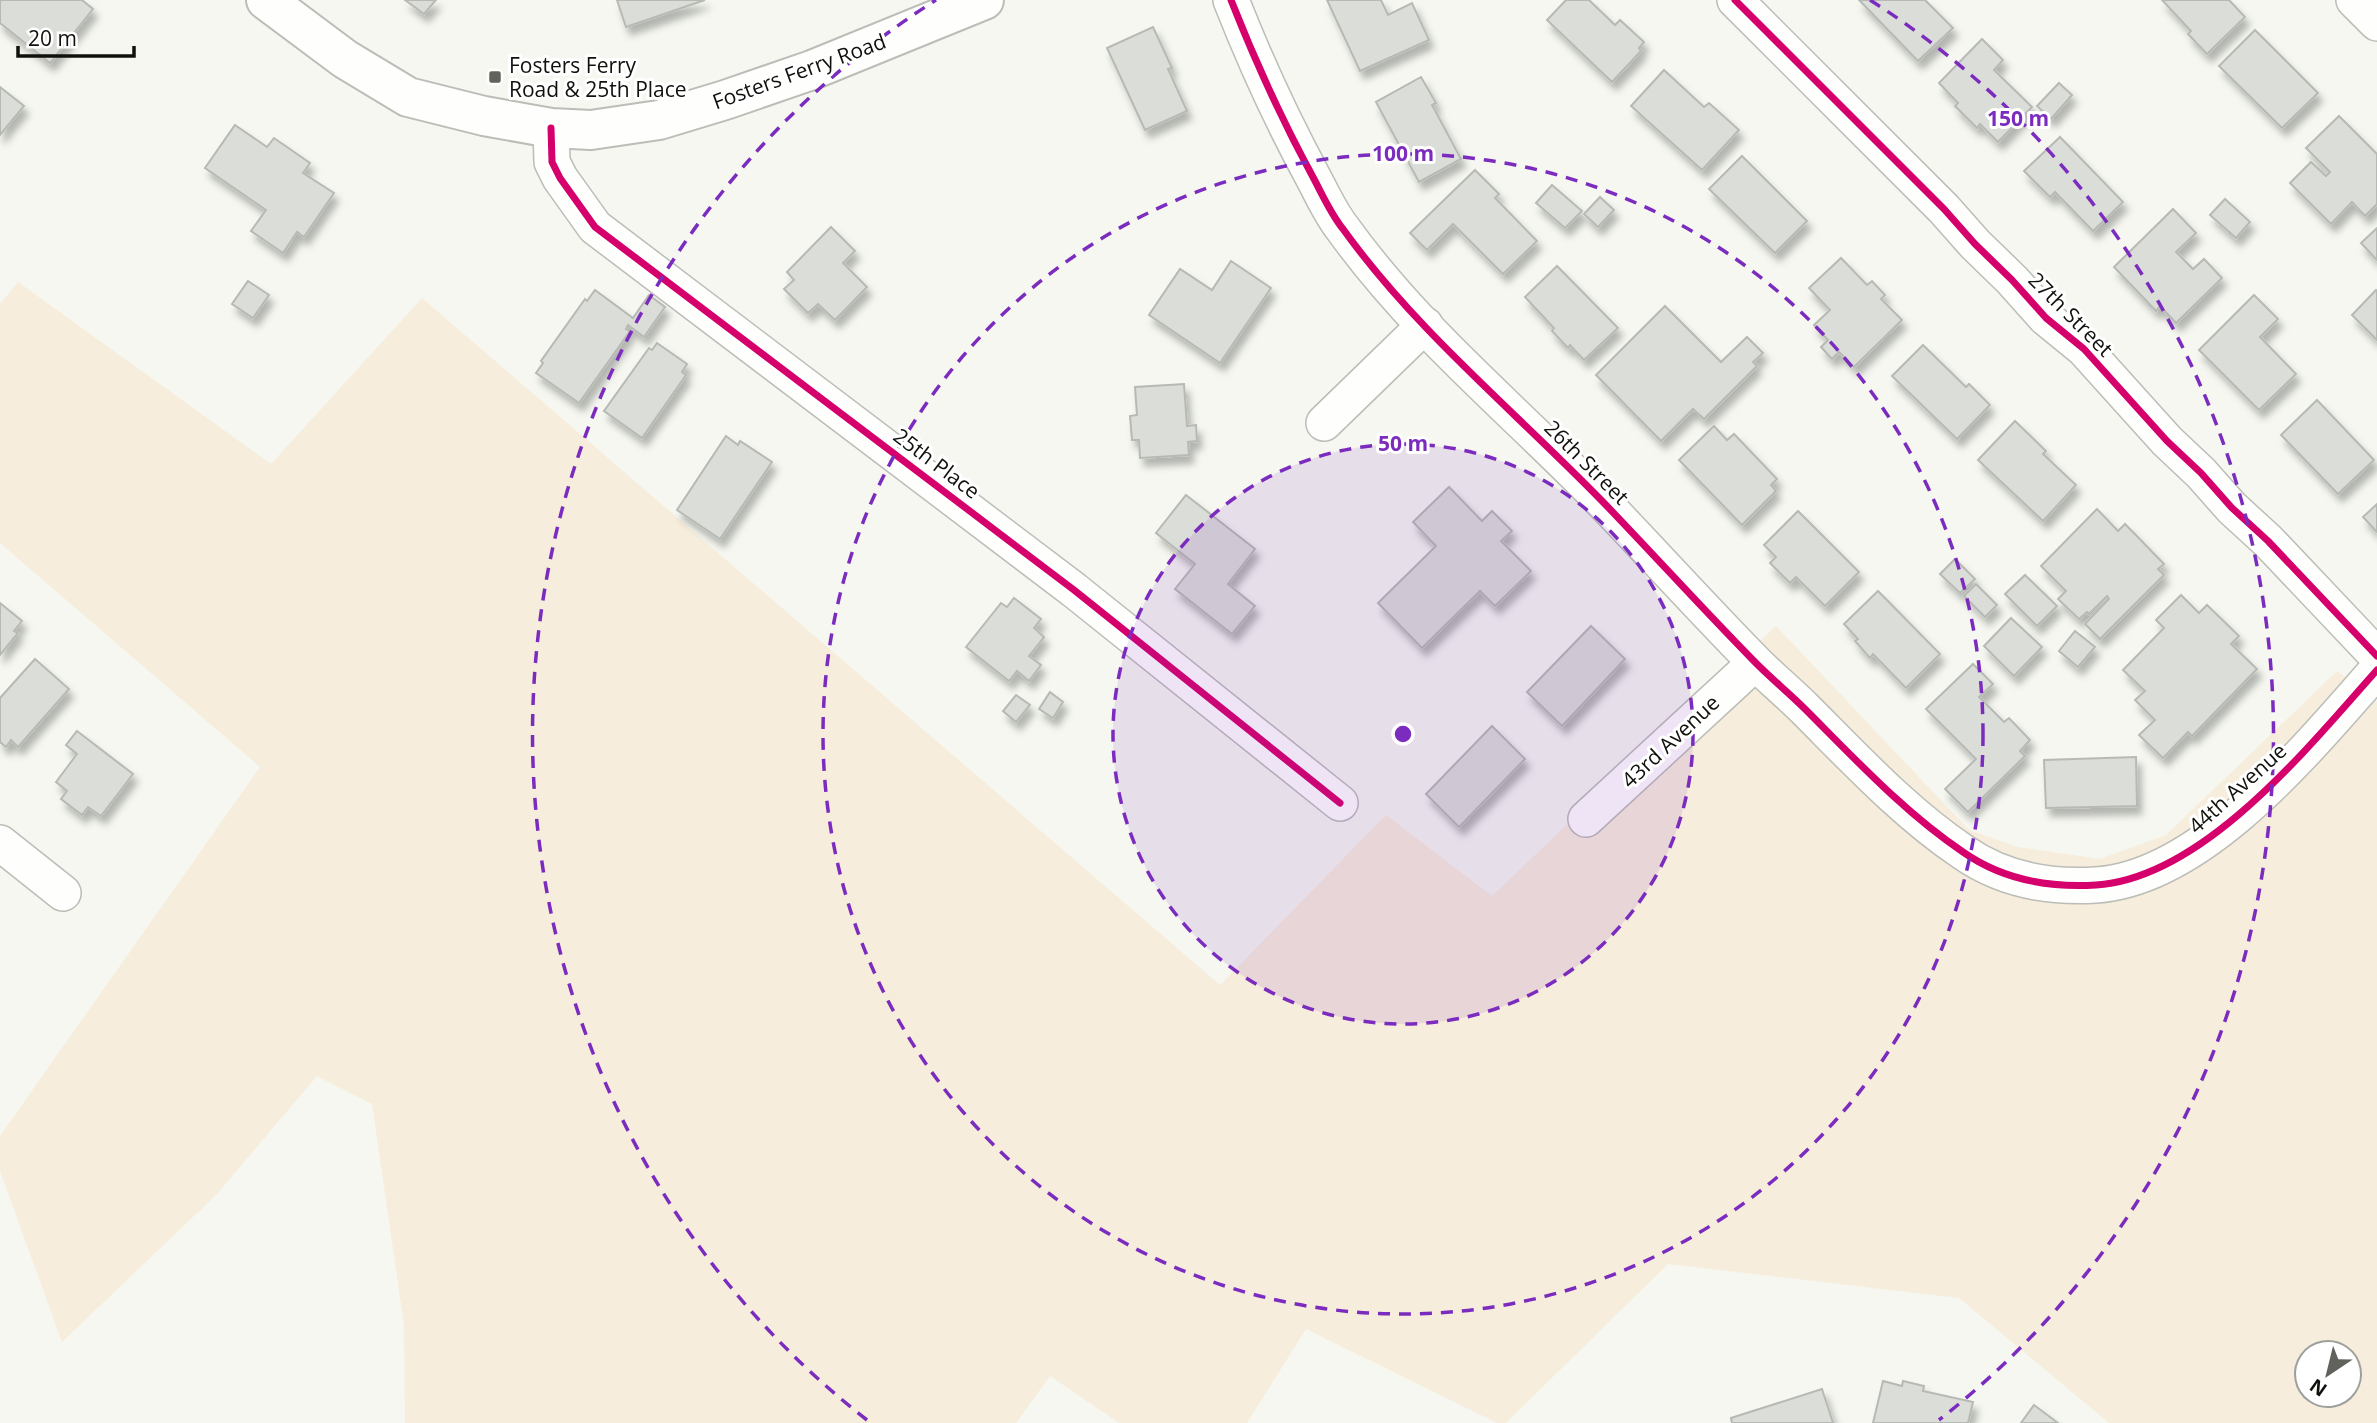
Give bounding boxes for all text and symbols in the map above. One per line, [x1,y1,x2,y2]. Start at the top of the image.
scale bar [18,14,133,58]
text: 20 m [28,24,77,52]
street label: Fosters Ferry Road [708,27,890,115]
place label: Fosters Ferry Road & 25th Place [509,51,687,103]
marker: Fosters Ferry Road & 25th Place [487,69,503,85]
text: 150 m [1987,104,2049,132]
text: 100 m [1372,139,1434,167]
street label: 27th Street [2023,266,2119,362]
street label: 26th Street [1539,414,1635,510]
street label: 25th Place [888,421,986,505]
text: 50 m [1378,429,1428,457]
street label: 43rd Avenue [1615,688,1725,794]
centre of rings [1391,722,1415,746]
street label: 44th Avenue [2182,736,2292,840]
north arrow [2293,1339,2363,1409]
text: N [2304,1373,2332,1403]

